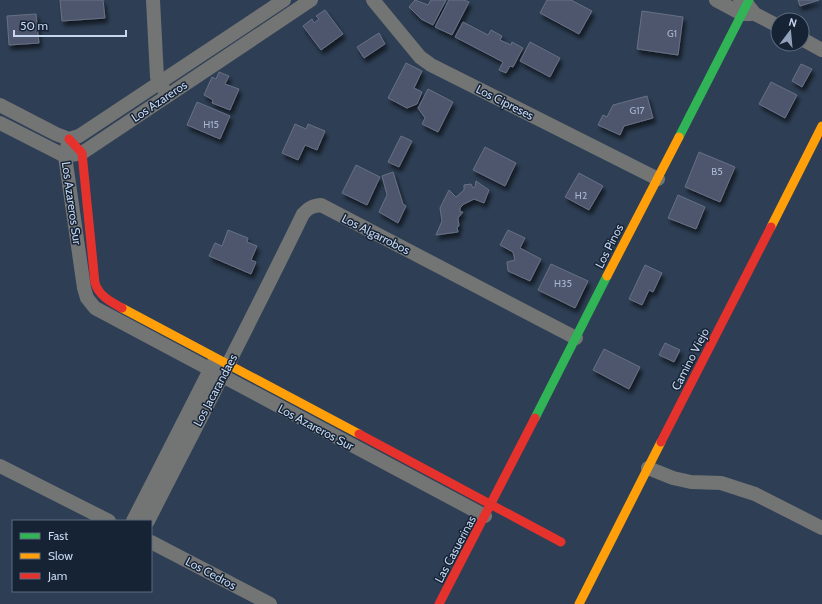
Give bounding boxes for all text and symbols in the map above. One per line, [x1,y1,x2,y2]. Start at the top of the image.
scale bar [14,12,126,38]
north arrow [770,12,810,52]
text: N [787,15,798,30]
text: 50 m [20,18,48,33]
house number: G1 [667,27,677,40]
street label: Los Azareros [128,77,190,125]
street label: Los Cipreses [474,81,537,123]
house number: G17 [629,104,645,117]
house number: H15 [203,118,219,131]
street label: Los Azareros Sur [59,161,85,246]
house number: B5 [711,165,723,178]
house number: H2 [575,189,587,202]
street label: Los Algarrobos [339,210,413,258]
street label: Los Pinos [591,221,627,271]
house number: H35 [554,277,572,290]
street label: Camino Viejo [668,325,712,393]
street label: Los Jacarandaes [190,351,240,429]
street label: Los Azareros Sur [276,401,357,453]
street label: Las Casuerinas [431,513,479,585]
legend [12,520,152,592]
text: Fast [48,528,68,543]
text: Slow [48,548,73,563]
street label: Los Cedros [183,553,239,593]
text: Jam [47,568,67,583]

